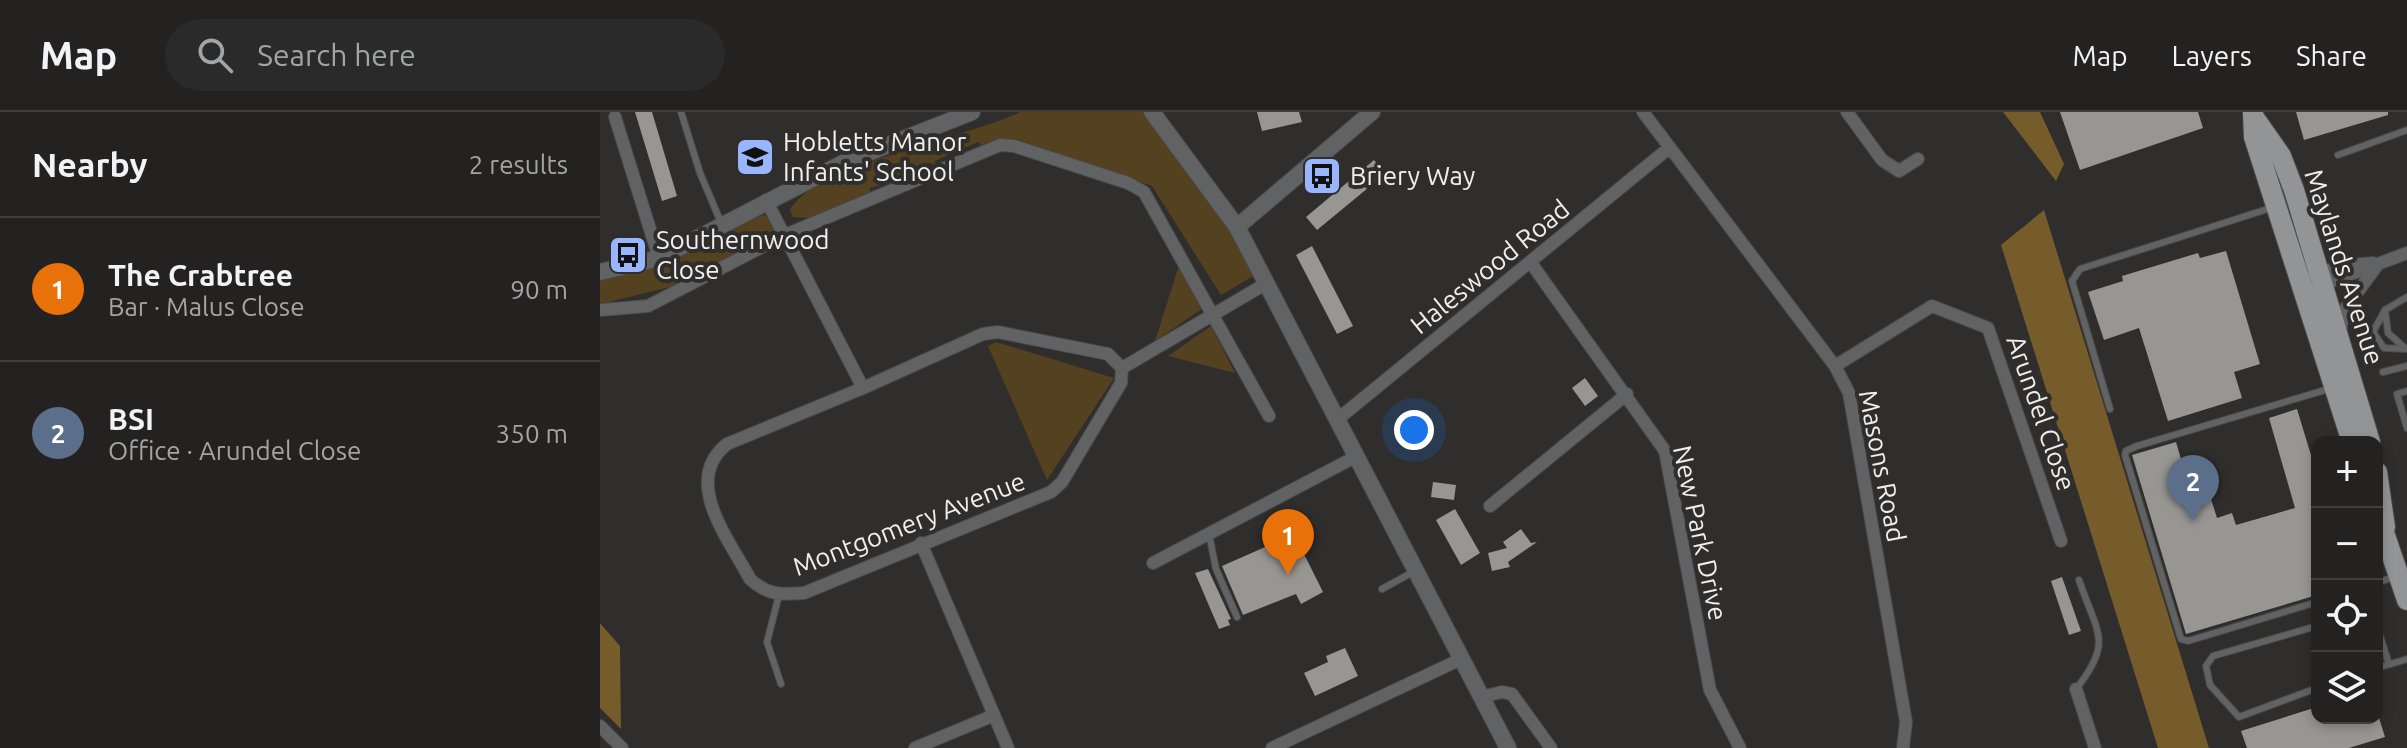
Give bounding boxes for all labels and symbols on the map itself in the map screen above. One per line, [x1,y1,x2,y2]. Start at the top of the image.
place label: Hobletts Manor Infants' School [783,127,966,186]
school or university icon: Hobletts Manor Infants' School [734,136,776,178]
bus stop icon: Briery Way [1301,155,1343,197]
place label: Briery Way [1350,161,1475,190]
street label: Maylands Avenue [2299,166,2390,368]
street label: Haleswood Road [1405,194,1575,339]
place label: Southernwood Close [656,225,830,284]
bus stop icon: Southernwood Close [607,234,649,276]
street label: Arundel Close [2001,331,2082,494]
street label: Masons Road [1854,387,1911,544]
your location [1394,410,1434,450]
street label: New Park Drive [1668,443,1733,623]
pin: 2 [2167,455,2219,521]
street label: Montgomery Avenue [789,466,1029,581]
pin: 1 [1262,509,1314,575]

